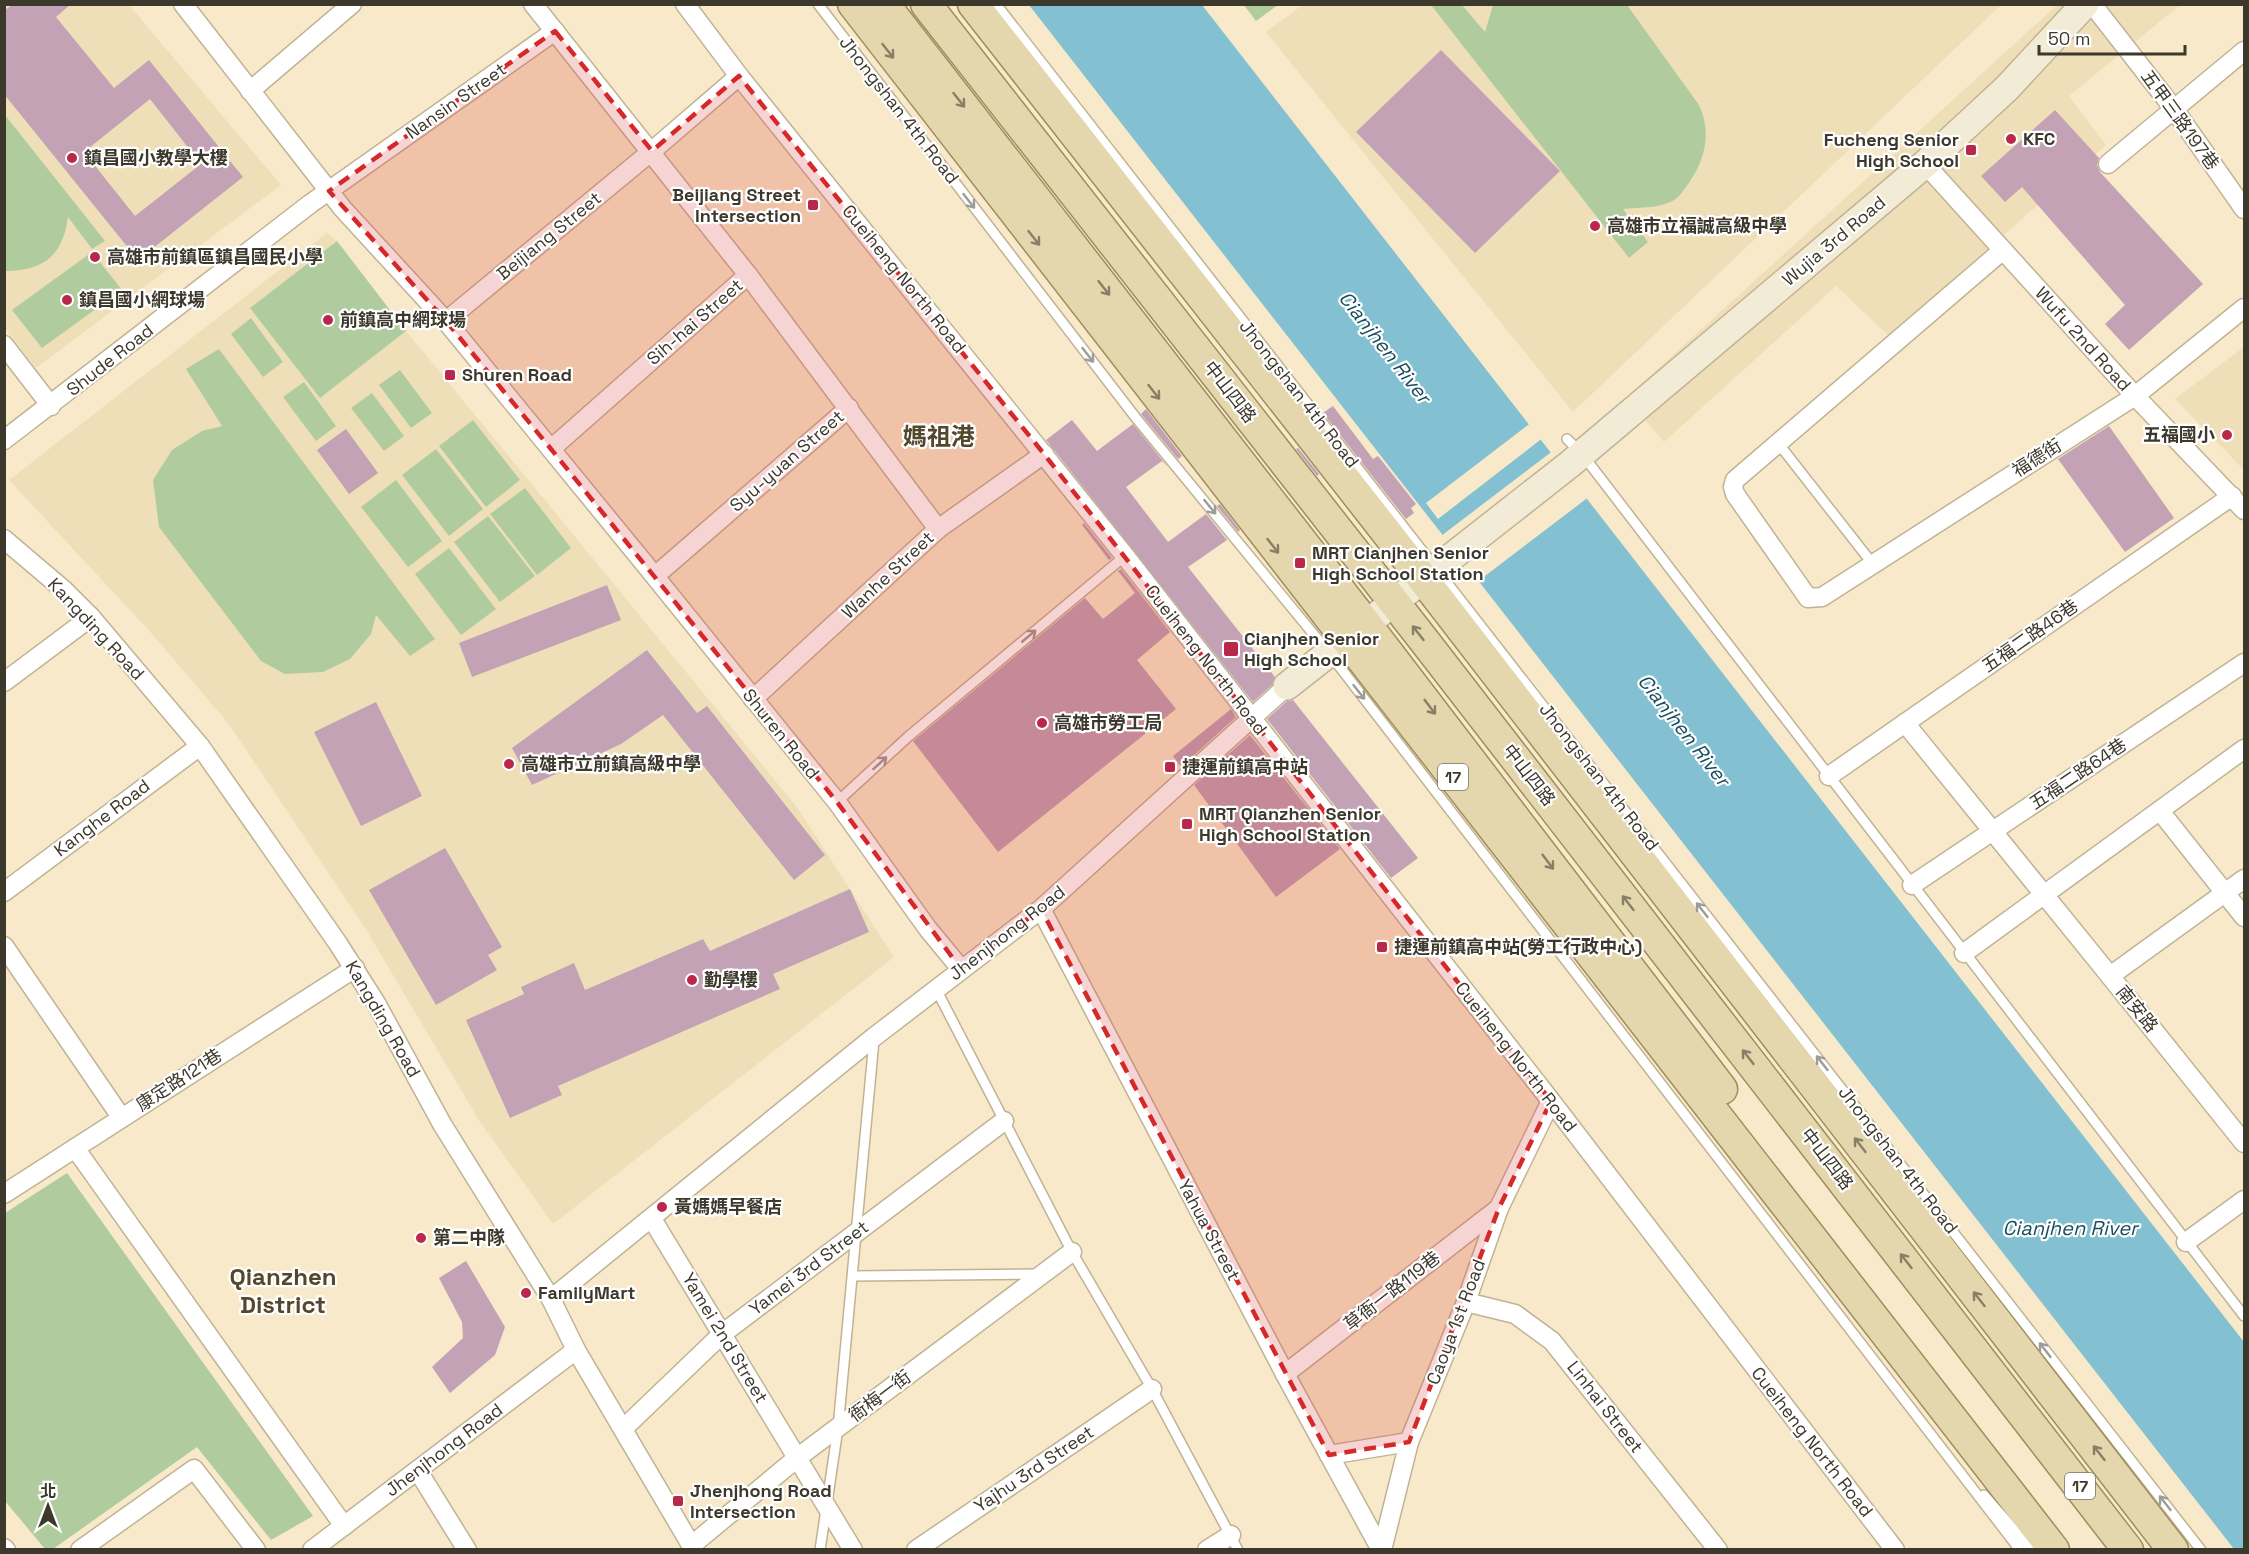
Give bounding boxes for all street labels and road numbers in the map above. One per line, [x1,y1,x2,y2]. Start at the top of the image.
street label: Jhongshan 4th Road [835,31,964,188]
street label: Nansin Street [401,57,511,144]
street label: 五甲三路197巷 [2136,65,2224,174]
street label: Beijiang Street [492,186,606,285]
street label: Wujia 3rd Road [1777,191,1890,291]
street label: Cueiheng North Road [837,200,971,358]
street label: Sih-hai Street [642,274,748,370]
street label: Wufu 2nd Road [2030,282,2136,396]
street label: Jhongshan 4th Road [1235,315,1364,472]
street label: Shude Road [62,319,158,401]
street label: 中山四路 [1199,356,1262,427]
street label: Syu-yuan Street [725,405,849,517]
street label: 福德街 [2008,434,2066,482]
street label: Wanhe Street [837,526,939,623]
street label: Kangding Road [43,573,150,685]
street label: Cueiheng North Road [1141,580,1272,739]
street label: 五福二路46巷 [1977,594,2082,677]
street label: Shuren Road [738,684,825,784]
street label: Jhongshan 4th Road [1535,698,1664,855]
street label: 五福二路64巷 [2025,733,2131,815]
street label: 中山四路 [1498,739,1561,810]
road number: 17 [1438,764,1468,790]
street label: Kanghe Road [49,774,154,861]
street label: Jhenjhong Road [944,880,1069,985]
street label: Kangding Road [341,956,426,1081]
street label: Cueiheng North Road [1451,977,1582,1136]
street label: 南安路 [2111,980,2163,1037]
street label: 康定路121巷 [131,1043,226,1116]
street label: Jhongshan 4th Road [1834,1081,1963,1238]
street label: 中山四路 [1796,1123,1859,1194]
street label: Yahua Street [1173,1175,1246,1285]
street label: Yamei 3rd Street [744,1215,873,1320]
street label: 草衙一路119巷 [1339,1246,1445,1335]
street label: Caoya 1st Road [1421,1256,1490,1388]
street label: Yamei 2nd Street [677,1268,773,1407]
street label: Linhai Street [1562,1356,1649,1457]
street label: Cueiheng North Road [1747,1362,1878,1521]
street label: 衙梅一街 [844,1365,915,1426]
street label: Jhenjhong Road [380,1398,507,1501]
street label: Yajhu 3rd Street [970,1420,1098,1517]
road number: 17 [2065,1473,2095,1499]

